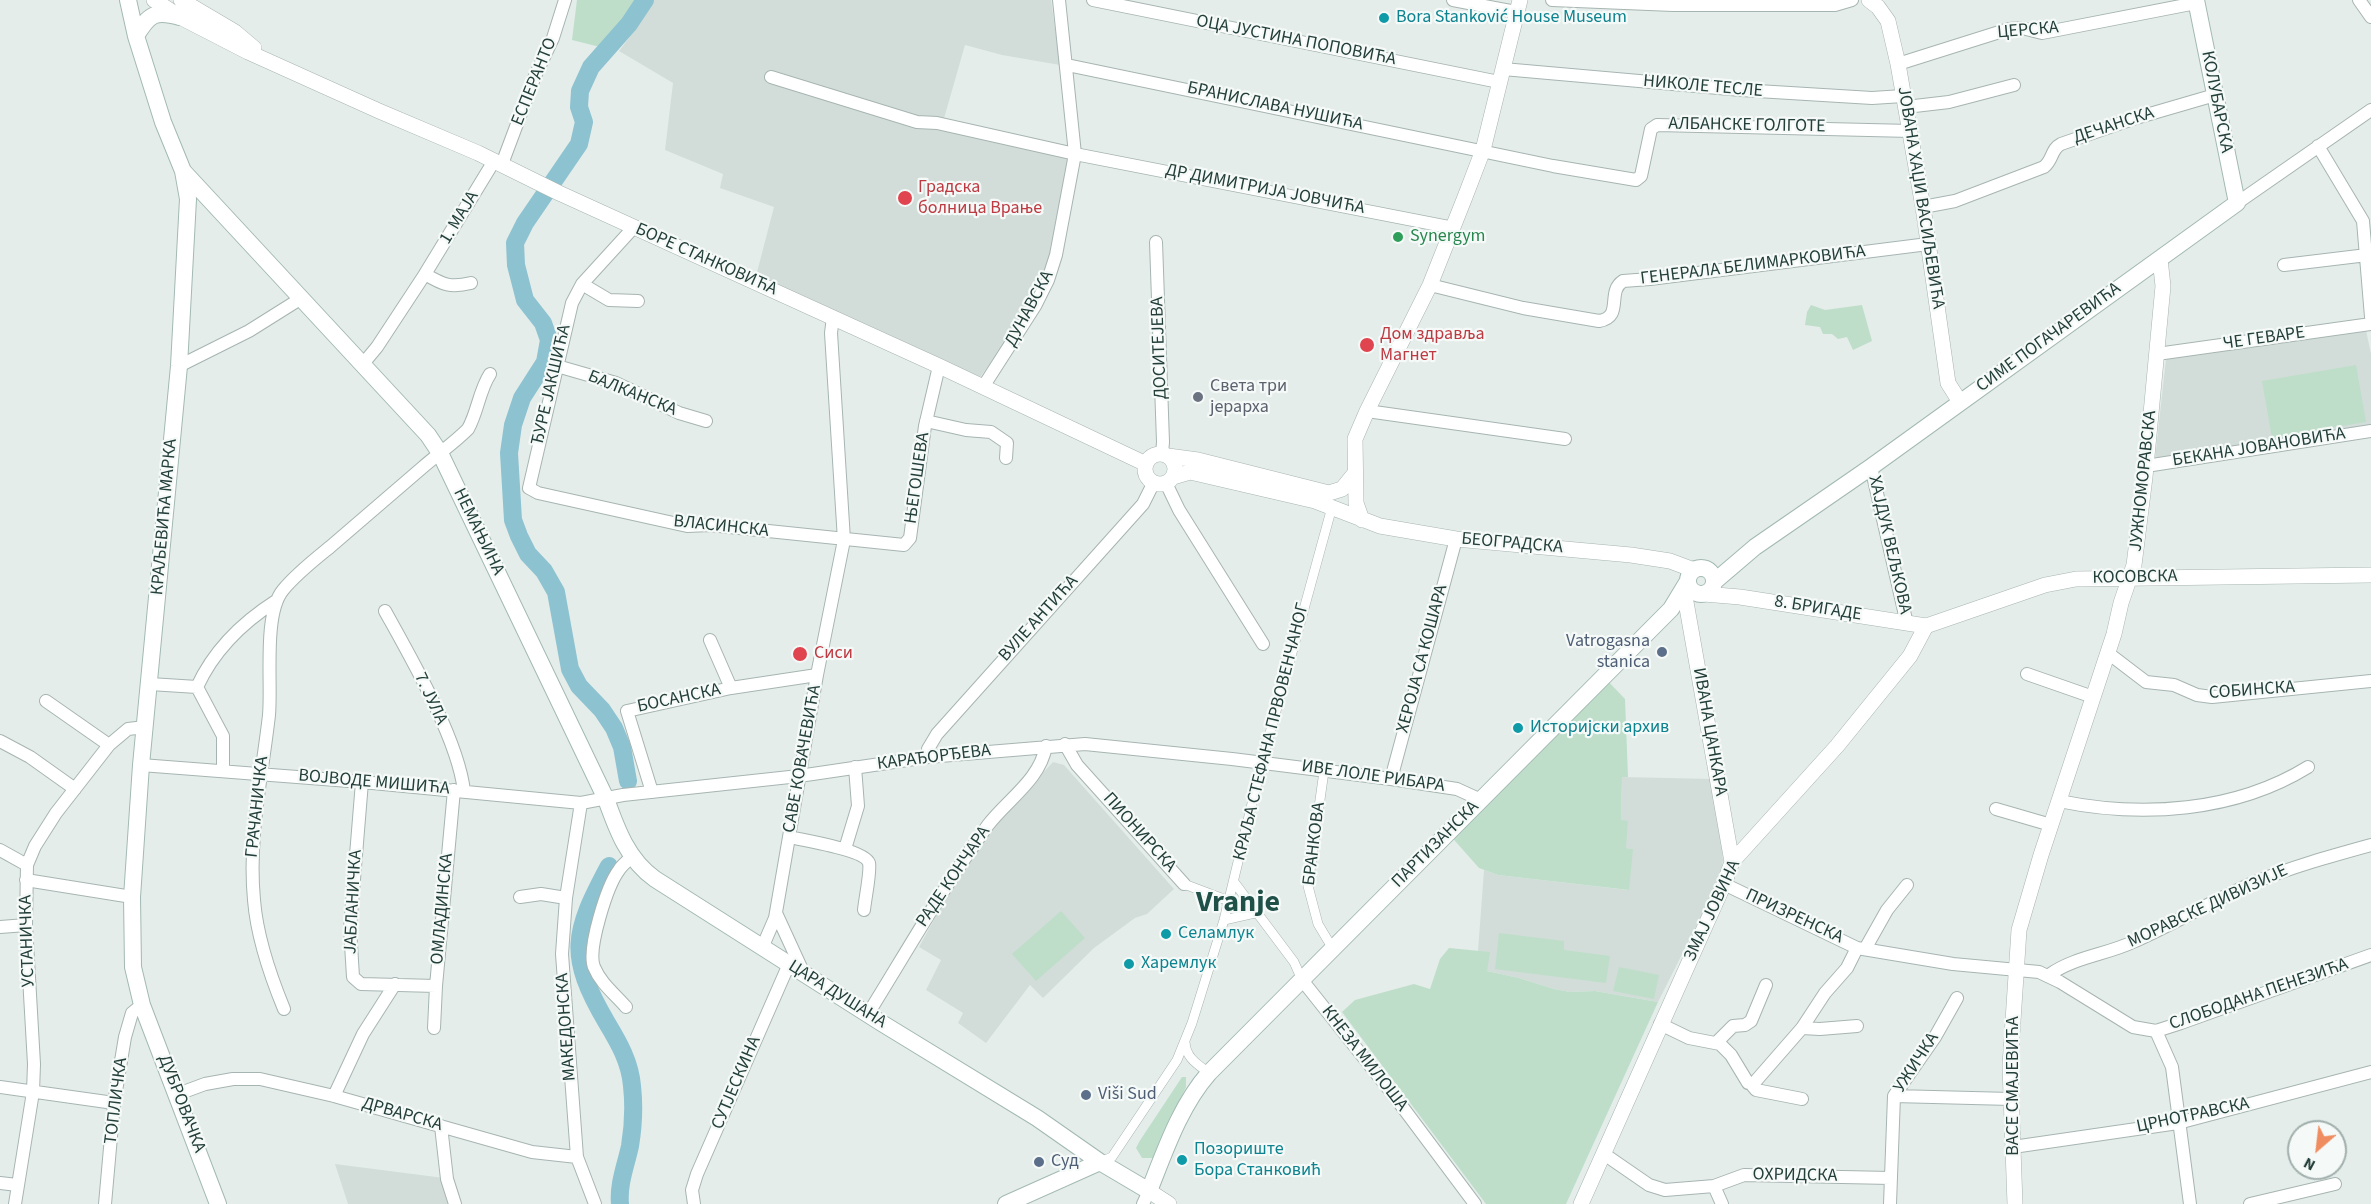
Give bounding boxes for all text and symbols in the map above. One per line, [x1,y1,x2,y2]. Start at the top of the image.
place label: Bora Stanković House Museum [1396,7,1627,29]
street label: ОЦА ЈУСТИНА ПОПОВИЋА [1194,11,1398,71]
marker: Bora Stanković House Museum [1377,11,1391,25]
street label: ЦЕРСКА [1996,18,2060,44]
street label: ЕСПЕРАНТО [508,35,562,129]
street label: КОЛУБАРСКА [2196,49,2236,155]
street label: НИКОЛЕ ТЕСЛЕ [1642,71,1764,103]
street label: БРАНИСЛАВА НУШИЋА [1185,78,1365,136]
street label: ЈОВАНА ХАЏИ ВАСИЉЕВИЋА [1892,85,1948,311]
street label: ДЕЧАНСКА [2071,103,2157,149]
street label: АЛБАНСКЕ ГОЛГОТЕ [1668,114,1826,138]
street label: ДР ДИМИТРИЈА ЈОВЧИЋА [1163,160,1367,220]
place label: Градска болница Врање [918,177,1042,219]
street label: 1. МАЈА [436,187,484,249]
marker: Градска болница Врање [896,189,914,207]
street label: БОРЕ СТАНКОВИЋА [632,219,780,301]
place label: Synergym [1410,226,1486,248]
marker: Synergym [1391,230,1405,244]
street label: ГЕНЕРАЛА БЕЛИМАРКОВИЋА [1639,241,1867,291]
street label: ДУНАВСКА [1001,267,1059,351]
street label: СИМЕ ПОГАЧАРЕВИЋА [1973,278,2125,398]
street label: ДОСИТЕЈЕВА [1147,296,1173,400]
street label: ЂУРЕ ЈАКШИЋА [528,323,576,447]
street label: ЧЕ ГЕВАРЕ [2222,323,2306,355]
place label: Дом здравља Магнет [1380,324,1485,366]
marker: Дом здравља Магнет [1358,336,1376,354]
street label: БАЛКАНСКА [584,366,680,422]
place label: Света три јерарха [1210,376,1287,418]
marker: Света три јерарха [1191,390,1205,404]
street label: ЈУЖНОМОРАВСКА [2126,409,2162,553]
street label: БЕКАНА ЈОВАНОВИЋА [2171,424,2347,472]
street label: ЊЕГОШЕВА [901,431,935,525]
street label: КРАЉЕВИЋА МАРКА [147,438,183,596]
street label: ХАЈДУК ВЕЉКОВА [1863,474,1915,616]
street label: НЕМАЊИНА [448,485,508,579]
street label: ВЛАСИНСКА [672,511,770,543]
street label: БЕОГРАДСКА [1460,529,1564,559]
street label: КОСОВСКА [2092,566,2178,590]
street label: ВУЛЕ АНТИЋА [995,571,1083,667]
street label: ХЕРОЈА СА КОШАРА [1393,582,1453,736]
street label: 8. БРИГАДЕ [1773,591,1863,627]
street label: КРАЉА СТЕФАНА ПРВОВЕНЧАНОГ [1229,601,1315,863]
place label: Vatrogasna stanica [1566,631,1650,674]
place label: Сиси [814,643,853,665]
marker: Сиси [791,645,809,663]
marker: Vatrogasna stanica [1655,645,1669,659]
street label: ИВАНА ЦАНКАРА [1687,666,1731,798]
street label: 7. ЈУЛА [409,670,451,728]
street label: СОБИНСКА [2208,677,2296,705]
street label: БОСАНСКА [635,680,723,718]
street label: САВЕ КОВАЧЕВИЋА [779,683,827,835]
place label: Историјски архив [1530,717,1669,739]
marker: Историјски архив [1511,721,1525,735]
street label: КАРАЂОРЂЕВА [876,740,992,776]
street label: ГРАЧАНИЧКА [242,755,274,859]
street label: ИВЕ ЛОЛЕ РИБАРА [1300,756,1446,798]
street label: ВОЈВОДЕ МИШИЋА [297,766,451,800]
street label: ПИОНИРСКА [1098,789,1180,877]
street label: ПАРТИЗАНСКА [1388,797,1484,893]
street label: БРАНКОВА [1299,801,1331,887]
street label: РАДЕ КОНЧАРА [912,822,996,932]
street label: ЈАБЛАНИЧКА [340,849,368,955]
street label: ОМЛАДИНСКА [427,852,459,966]
street label: ЗМАЈ ЈОВИНА [1680,857,1746,965]
street label: МОРАВСКЕ ДИВИЗИЈЕ [2125,860,2291,954]
street label: ПРИЗРЕНСКА [1742,885,1846,949]
district label: Vranje [1196,886,1280,922]
street label: УСТАНИЧКА [16,894,40,988]
place label: Селамлук [1178,923,1254,945]
marker: Селамлук [1159,927,1173,941]
place label: Харемлук [1141,953,1216,975]
street label: СЛОБОДАНА ПЕНЕЗИЋА [2167,954,2351,1036]
street label: ЦАРА ДУШАНА [784,956,890,1034]
marker: Харемлук [1122,957,1136,971]
street label: МАКЕДОНСКА [552,972,582,1082]
street label: КНЕЗА МИЛОША [1316,1002,1412,1116]
street label: ВАСЕ СМАЈЕВИЋА [2003,1016,2025,1156]
street label: УЖИЧКА [1890,1029,1944,1097]
street label: СУТЈЕСКИНА [708,1033,766,1133]
street label: ДУБРОВАЧКА [152,1052,210,1156]
street label: ТОПЛИЧКА [101,1057,133,1145]
place label: Viši Sud [1098,1084,1157,1106]
marker: Viši Sud [1079,1088,1093,1102]
street label: ДРВАРСКА [359,1093,445,1137]
street label: ЦРНОТРАВСКА [2135,1094,2251,1138]
north arrow [2287,1120,2347,1180]
place label: Позориште Бора Станковић [1194,1139,1321,1182]
place label: Суд [1051,1151,1079,1173]
text: N [2300,1152,2319,1176]
marker: Позориште Бора Станковић [1175,1153,1189,1167]
marker: Суд [1032,1155,1046,1169]
street label: ОХРИДСКА [1752,1164,1838,1188]

